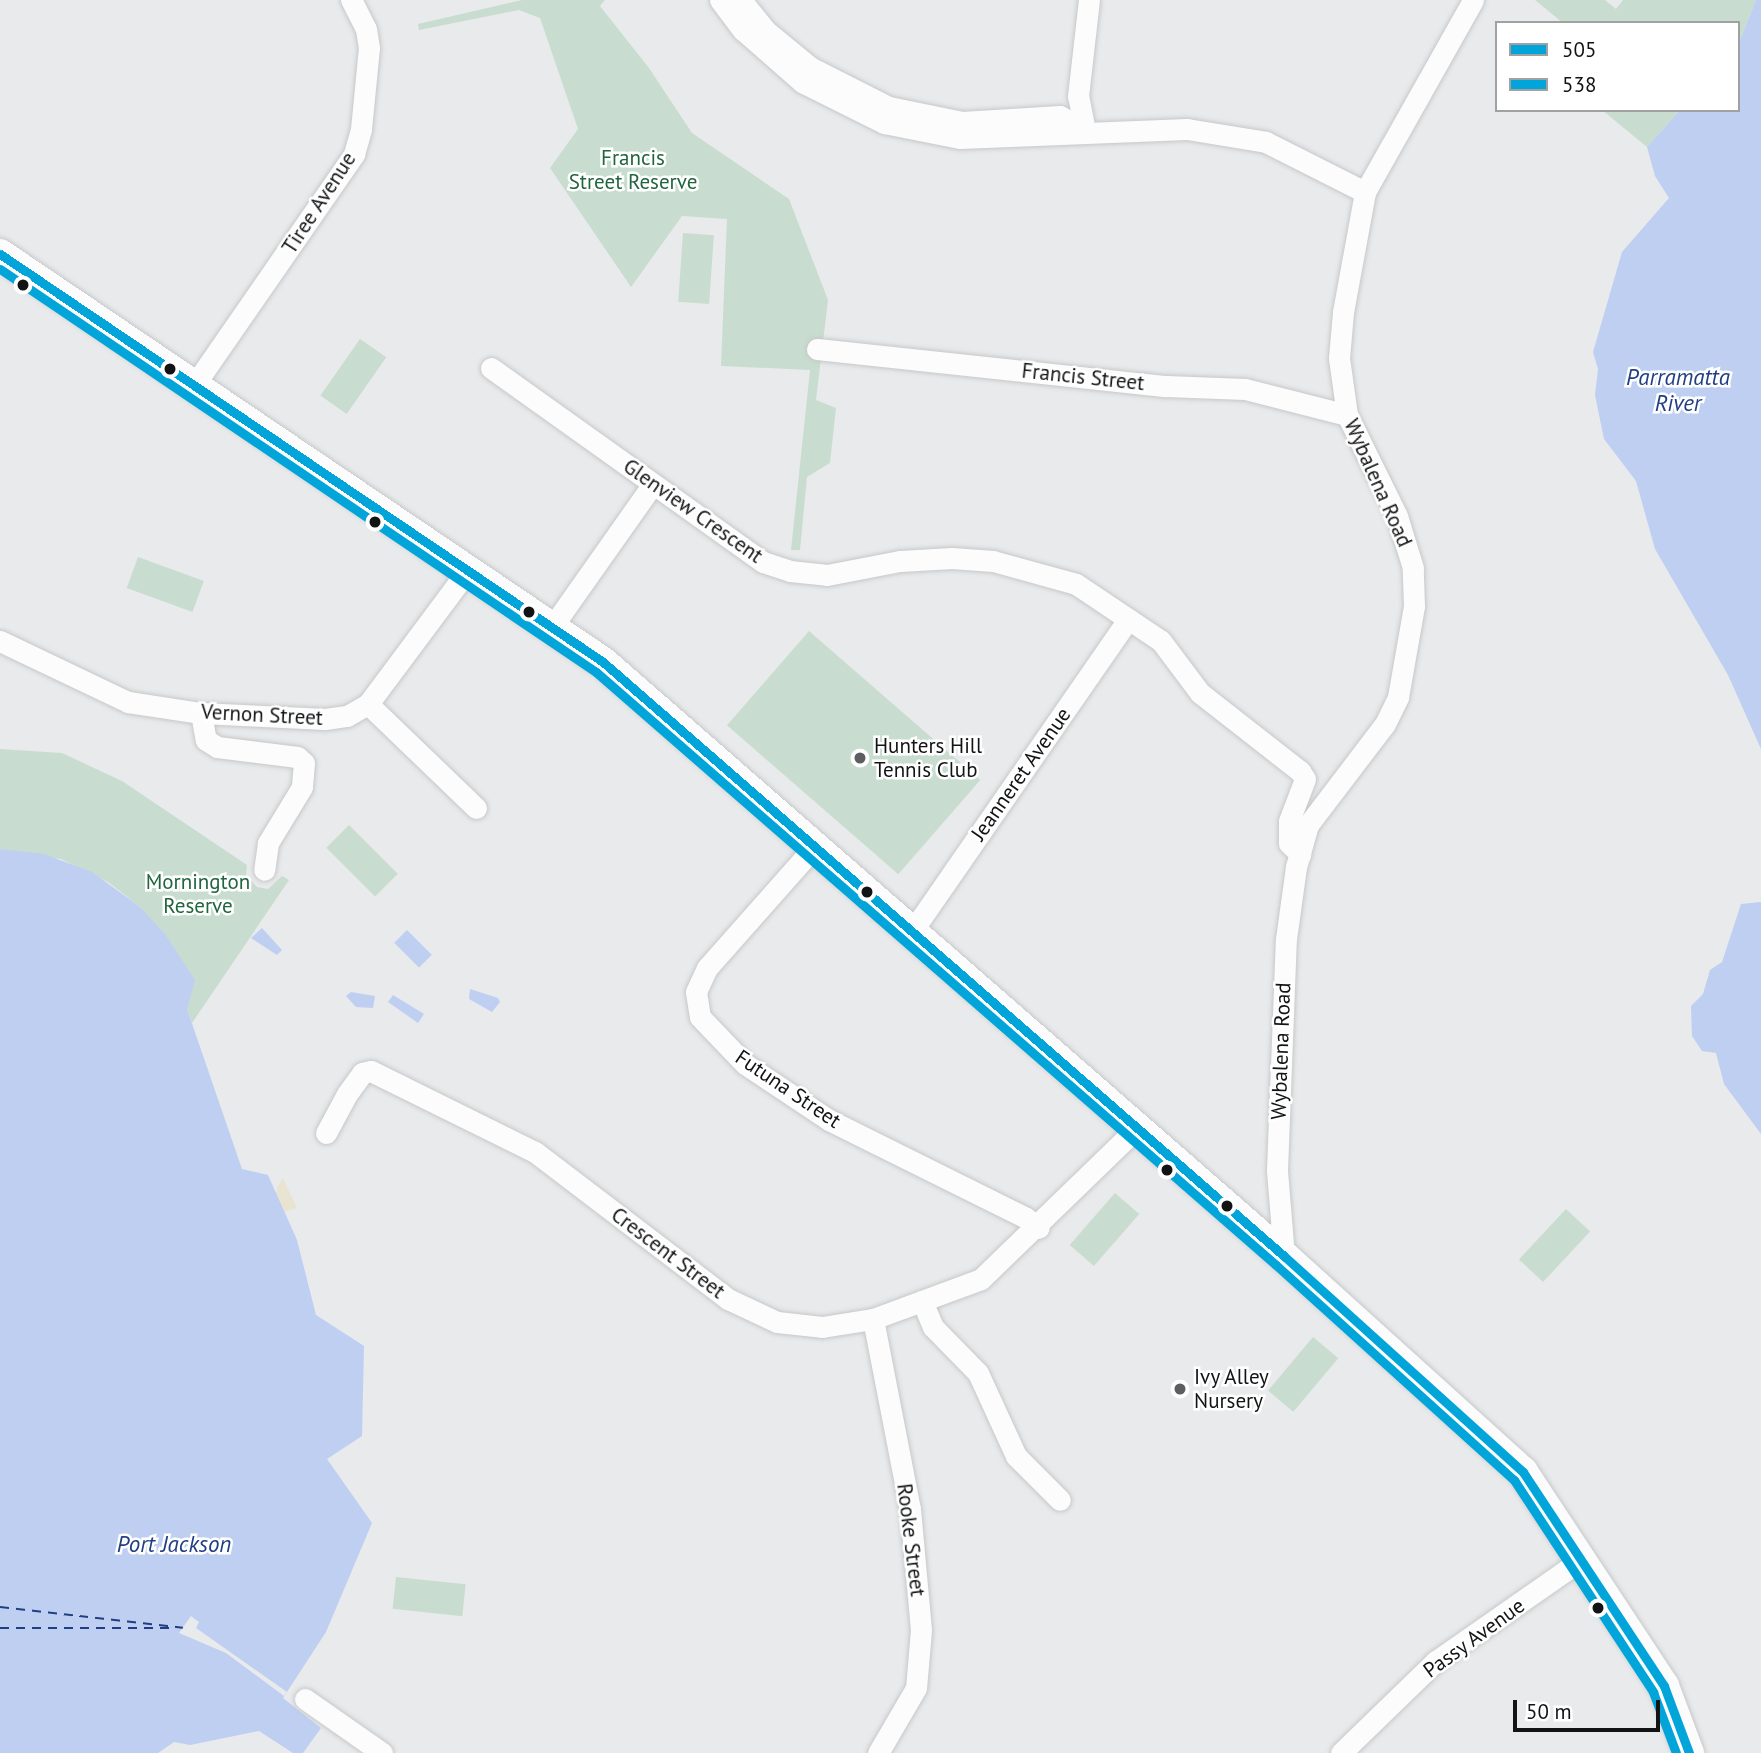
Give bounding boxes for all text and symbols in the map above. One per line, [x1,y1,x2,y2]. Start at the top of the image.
legend [1495,21,1740,112]
text: 505 [1562,36,1596,63]
text: 538 [1562,71,1596,98]
park label: Francis Street Reserve [569,145,697,195]
street label: Tiree Avenue [277,147,361,259]
unlabelled marker [16,278,30,292]
street label: Francis Street [1020,358,1146,396]
unlabelled marker [163,362,177,376]
water label: Parramatta River [1626,363,1730,417]
street label: Wybalena Road [1339,415,1417,551]
street label: Glenview Crescent [618,453,768,569]
unlabelled marker [368,515,382,529]
unlabelled marker [522,605,536,619]
street label: Vernon Street [200,699,324,731]
street label: Jeanneret Avenue [966,702,1076,846]
place label: Hunters Hill Tennis Club [874,733,982,783]
marker: Hunters Hill Tennis Club [852,750,868,766]
park label: Mornington Reserve [146,869,250,919]
unlabelled marker [860,885,874,899]
street label: Wybalena Road [1266,982,1296,1120]
street label: Futuna Street [730,1045,846,1133]
unlabelled marker [1160,1163,1174,1177]
unlabelled marker [1220,1199,1234,1213]
street label: Crescent Street [606,1202,730,1304]
place label: Ivy Alley Nursery [1194,1364,1270,1414]
marker: Ivy Alley Nursery [1172,1381,1188,1397]
street label: Rooke Street [892,1482,930,1598]
water label: Port Jackson [117,1530,231,1558]
street label: Passy Avenue [1418,1593,1530,1683]
unlabelled marker [1591,1601,1605,1615]
scale bar [1516,1686,1663,1730]
text: 50 m [1526,1698,1572,1725]

